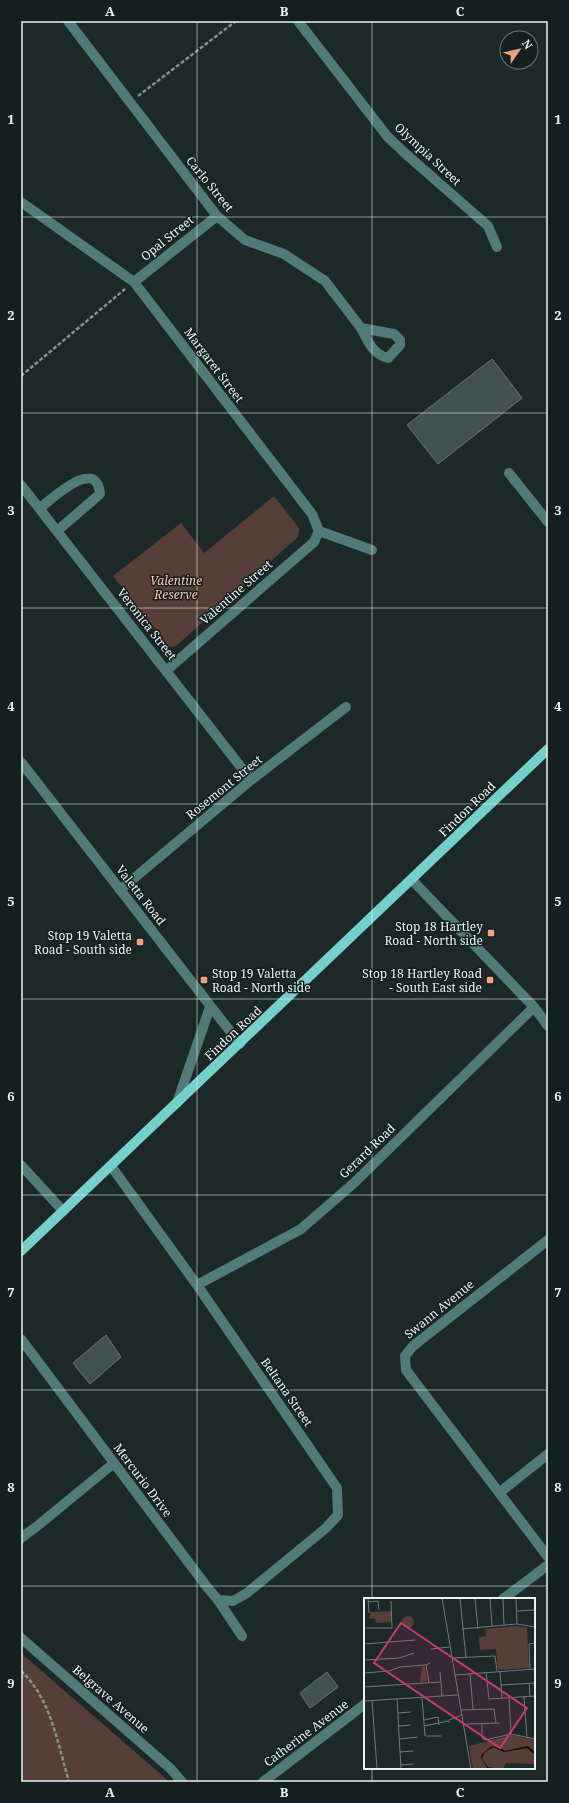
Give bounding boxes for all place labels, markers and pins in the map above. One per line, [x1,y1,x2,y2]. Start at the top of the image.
place label: Stop 18 Hartley Road - North side [384,918,483,949]
place label: Stop 19 Valetta Road - South side [34,927,132,958]
marker: Stop 18 Hartley Road - North side [486,928,496,938]
marker: Stop 19 Valetta Road - South side [135,937,145,947]
place label: Stop 19 Valetta Road - North side [212,965,311,996]
place label: Stop 18 Hartley Road - South East side [362,965,483,996]
marker: Stop 19 Valetta Road - North side [199,975,209,985]
marker: Stop 18 Hartley Road - South East side [485,975,495,985]

